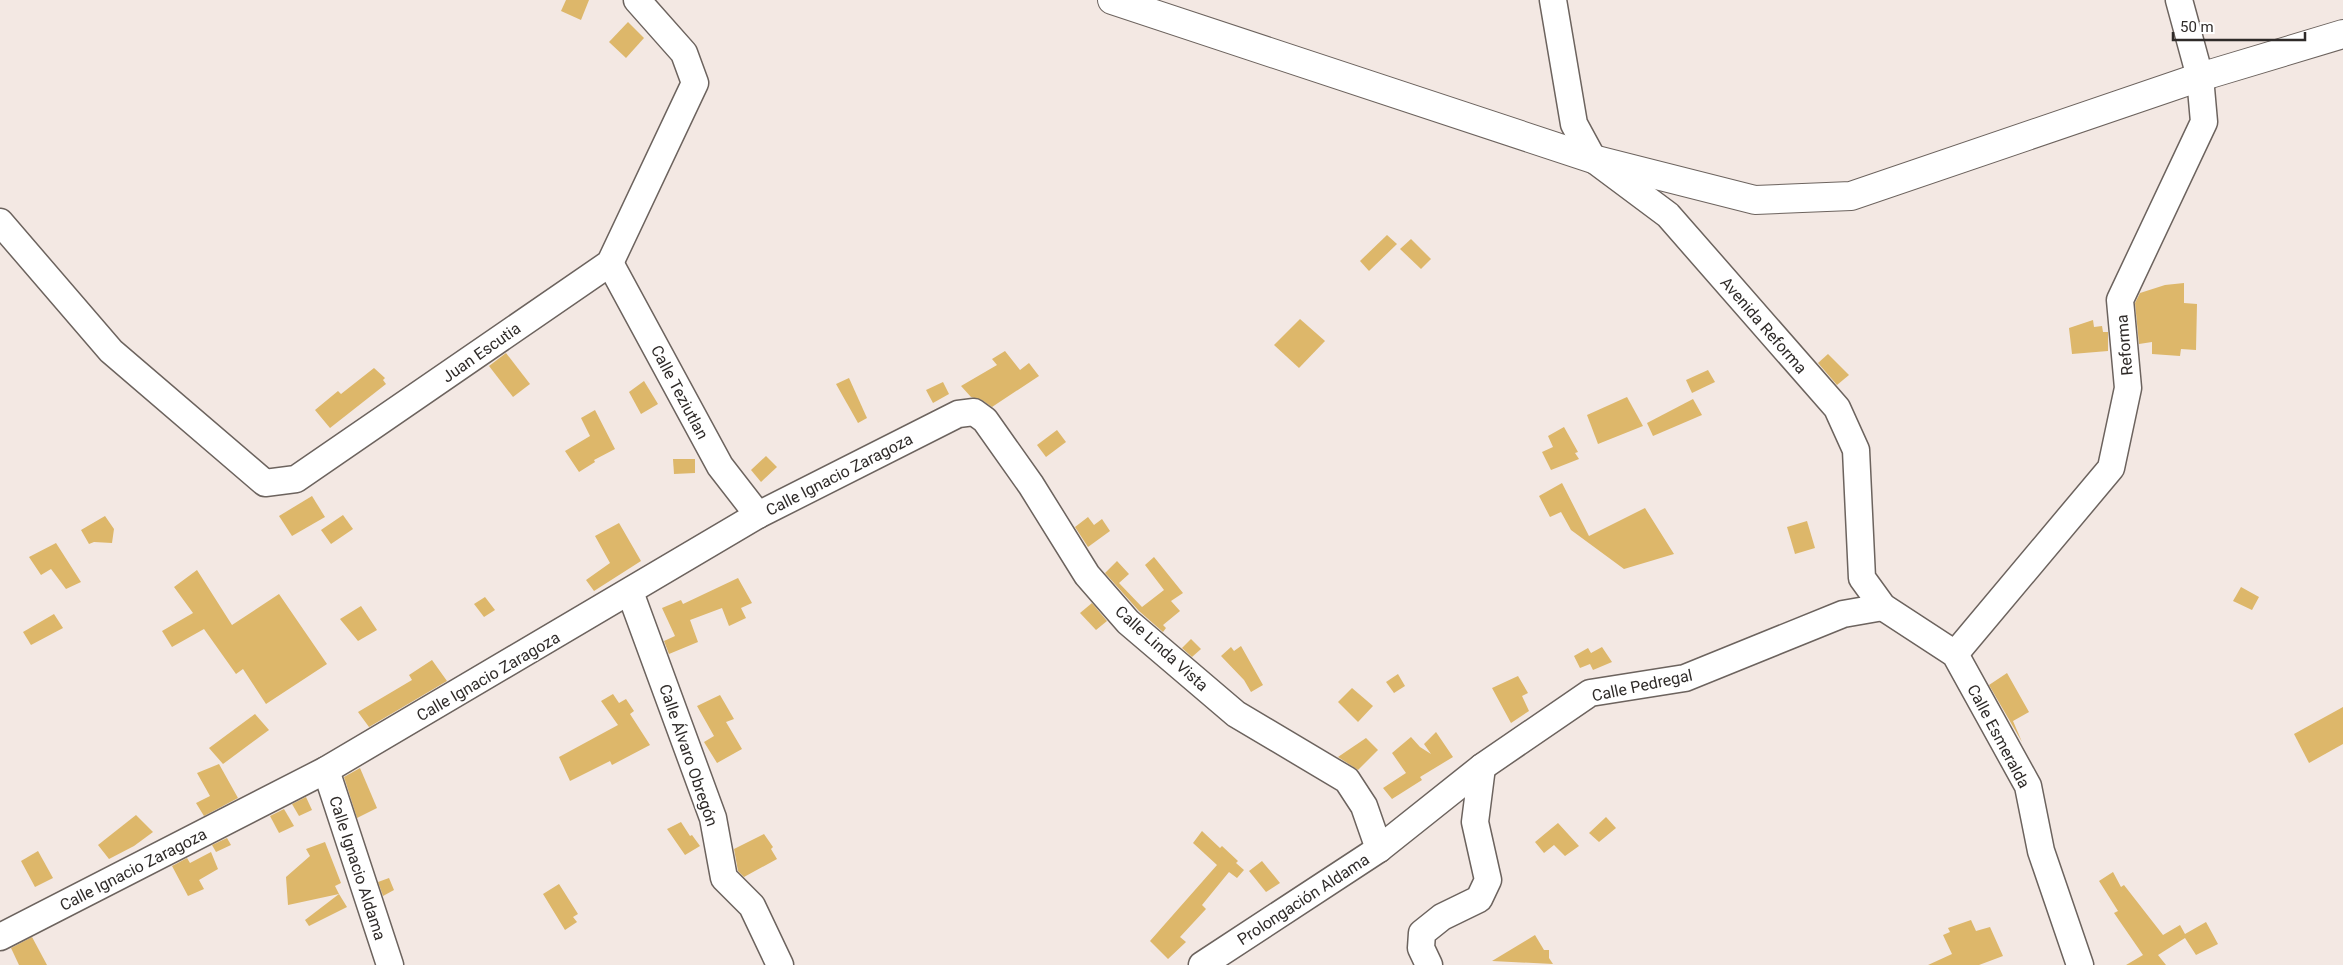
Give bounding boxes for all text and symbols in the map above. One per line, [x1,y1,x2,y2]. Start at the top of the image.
scale bar [2173,10,2306,42]
text: 50 m [2180,18,2214,36]
street label: Avenida Reforma [1716,273,1811,378]
street label: Reforma [2112,314,2137,376]
street label: Juan Escutia [438,318,524,386]
street label: Calle Teziutlan [647,342,712,442]
street label: Calle Ignacio Zaragoza [763,429,916,520]
street label: Calle Linda Vista [1111,602,1212,695]
street label: Calle Ignacio Zaragoza [413,628,563,725]
street label: Calle Pedregal [1590,666,1694,705]
street label: Calle Esmeralda [1963,681,2034,791]
street label: Calle Álvaro Obregón [655,682,722,829]
street label: Calle Ignacio Aldama [325,794,390,943]
street label: Calle Ignacio Zaragoza [57,824,210,915]
street label: Prolongación Aldama [1234,850,1373,949]

